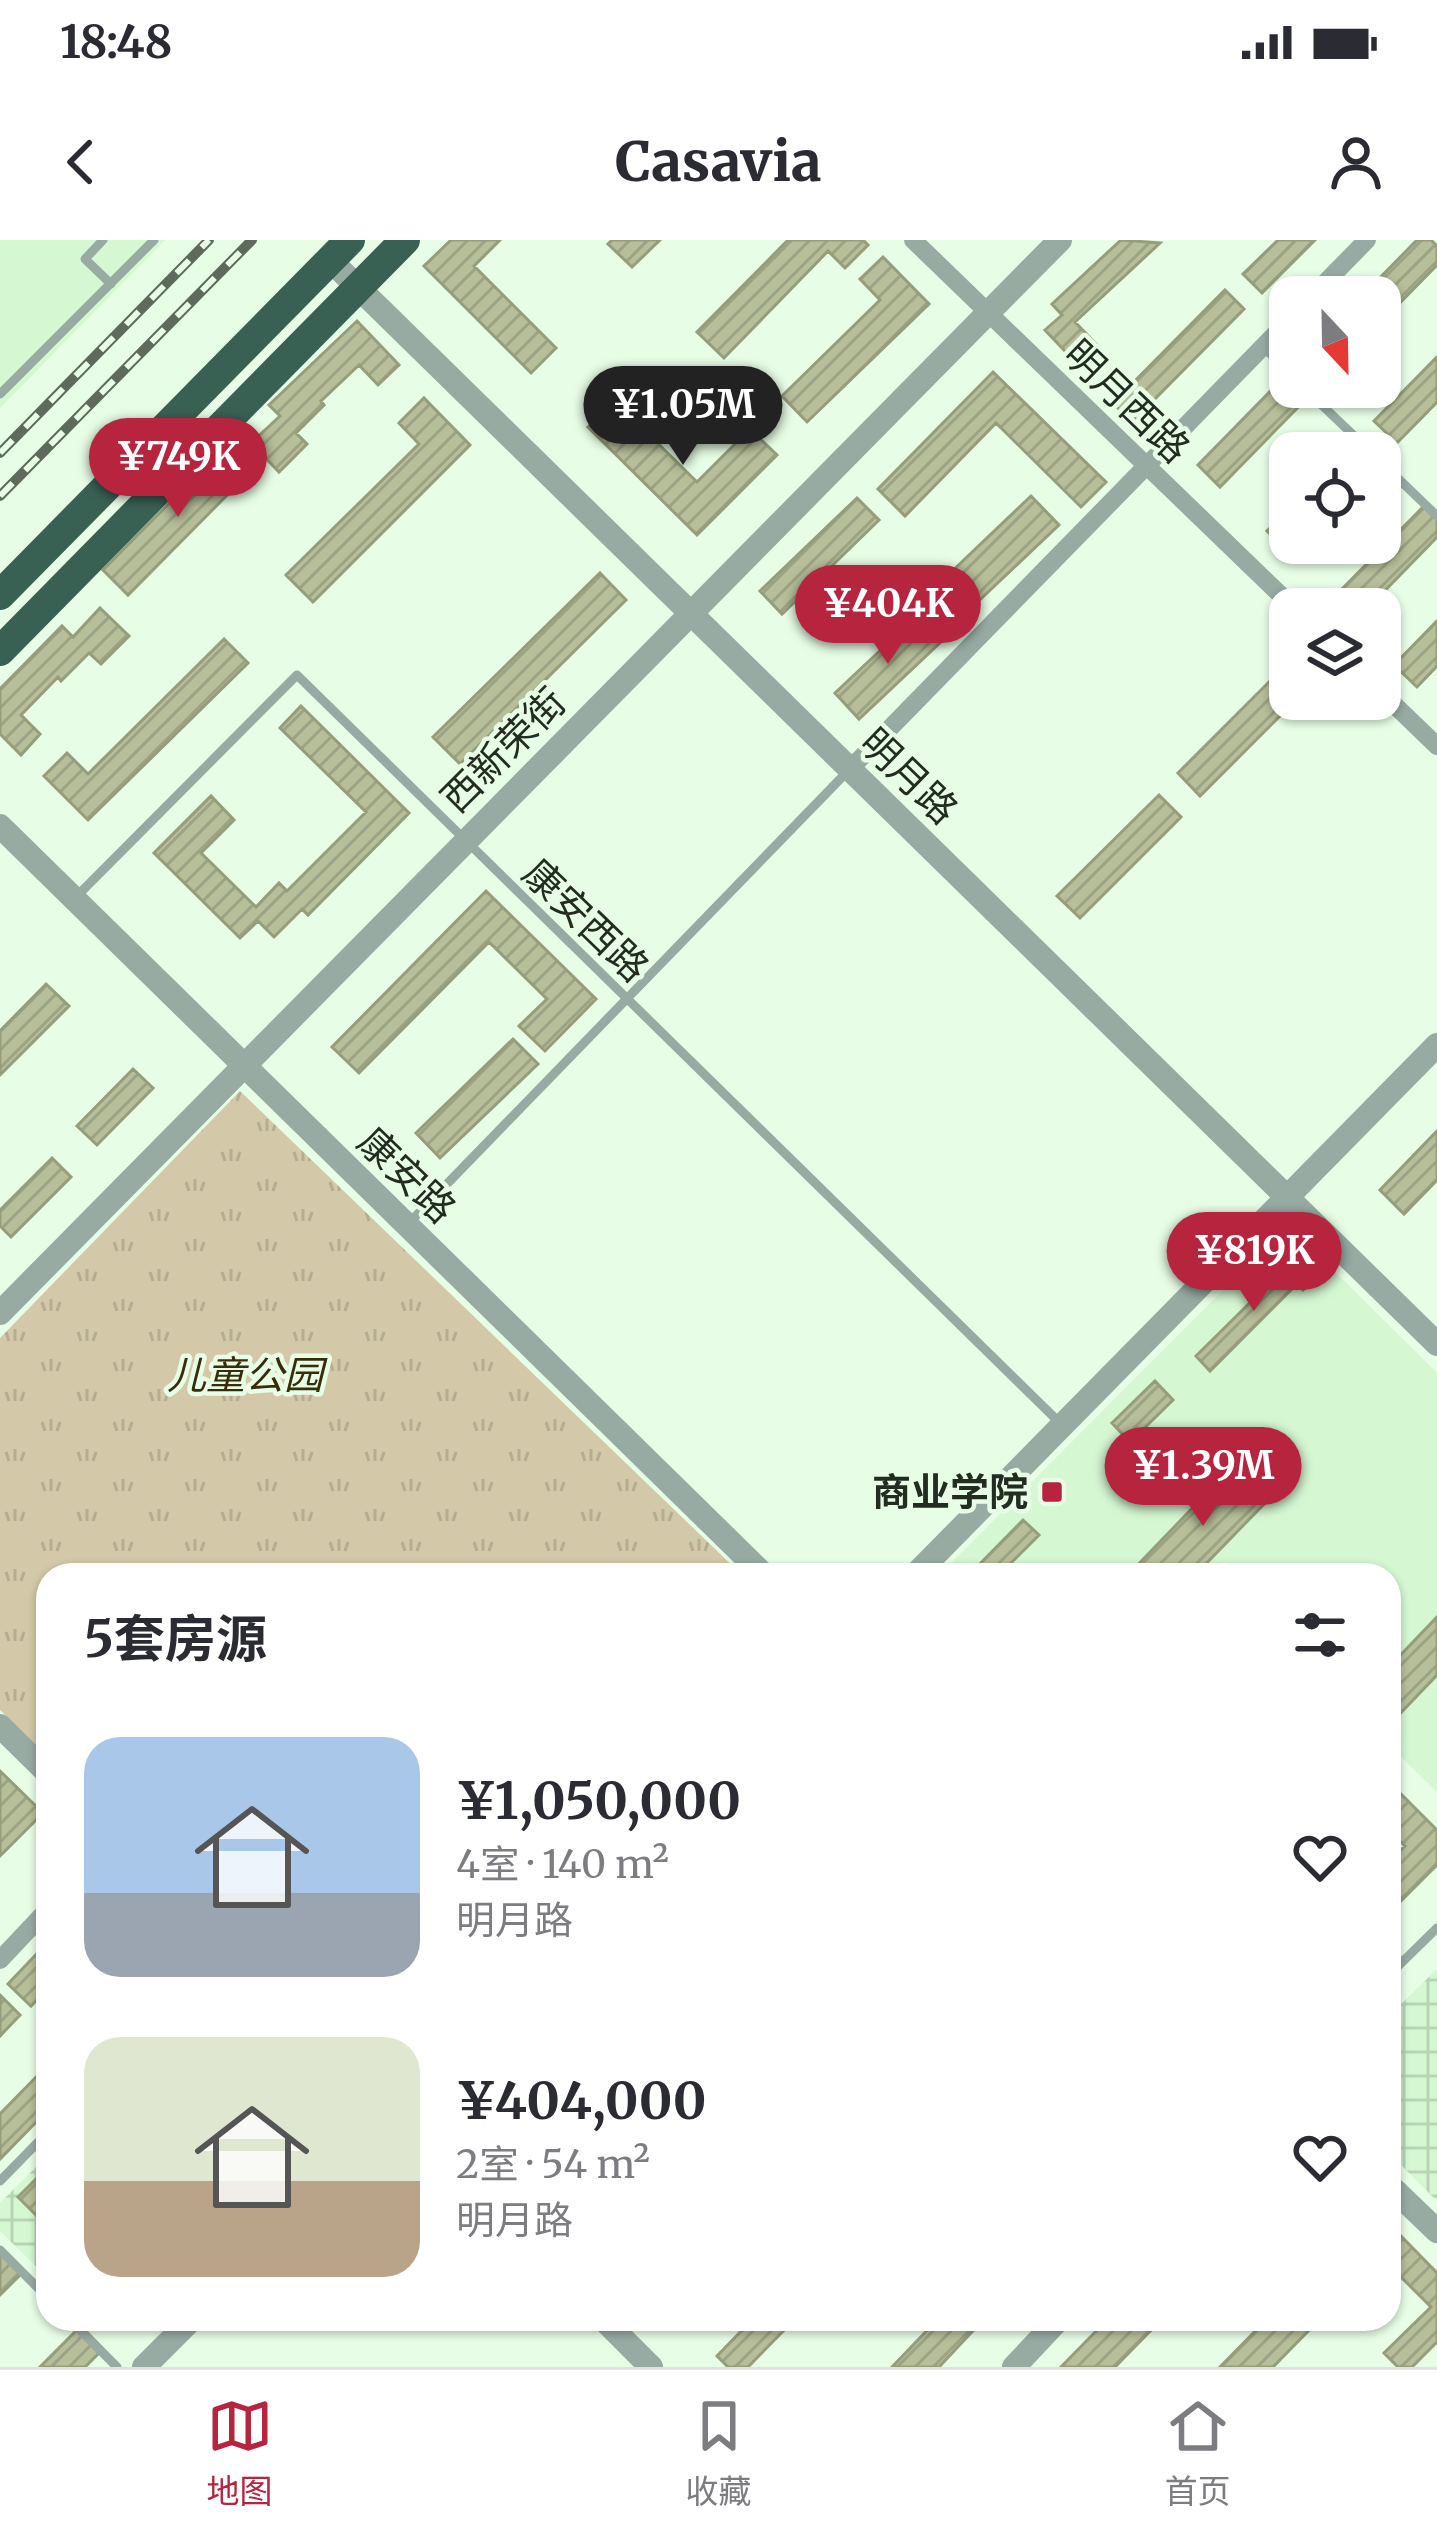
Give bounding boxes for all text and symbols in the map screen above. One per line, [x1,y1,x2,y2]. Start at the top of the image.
text: 18:48 [60,14,172,70]
text: Casavia [615,128,822,196]
icon: back [48,129,114,195]
icon: person [1323,129,1389,195]
north arrow [1269,276,1401,408]
map controls [1269,276,1401,720]
street label: 明月西路 [1054,330,1200,473]
pin: ¥1.05M [585,366,781,468]
text: ¥1.05M [610,380,756,429]
pin: ¥749K [94,418,262,520]
text: ¥749K [116,432,240,481]
button: locate [1269,432,1401,564]
pin: ¥404K [804,565,972,667]
text: ¥404K [822,579,954,628]
button: layers [1269,588,1401,720]
street label: 西新荣街 [431,678,576,823]
street label: 明月路 [850,718,968,835]
street label: 康安西路 [513,849,659,992]
street label: 康安路 [348,1117,466,1234]
pin: ¥819K [1170,1212,1338,1314]
text: ¥819K [1194,1226,1314,1275]
park label: 儿童公园 [167,1351,328,1400]
pin: ¥1.39M [1105,1427,1301,1529]
text: ¥1.39M [1132,1441,1274,1490]
place label: 商业学院 [872,1468,1028,1517]
marker: 商业学院 [1039,1479,1065,1505]
icon: filters [1287,1602,1353,1668]
text: 5套房源 [84,1607,267,1671]
text: ¥1,050,000 [456,1769,741,1833]
icon: home [180,1785,324,1929]
icon: heart [1287,1824,1353,1890]
text: 4室 · 140 m² [456,1840,669,1889]
text: 明月路 [456,1896,573,1945]
text: ¥404,000 [456,2069,707,2133]
icon: home [180,2085,324,2229]
icon: heart [1287,2124,1353,2190]
text: 2室 · 54 m² [456,2140,650,2189]
text: 明月路 [456,2196,573,2245]
tab: 地图 [207,2393,273,2513]
tab: 收藏 [686,2393,752,2513]
tab: 首页 [1165,2393,1231,2513]

